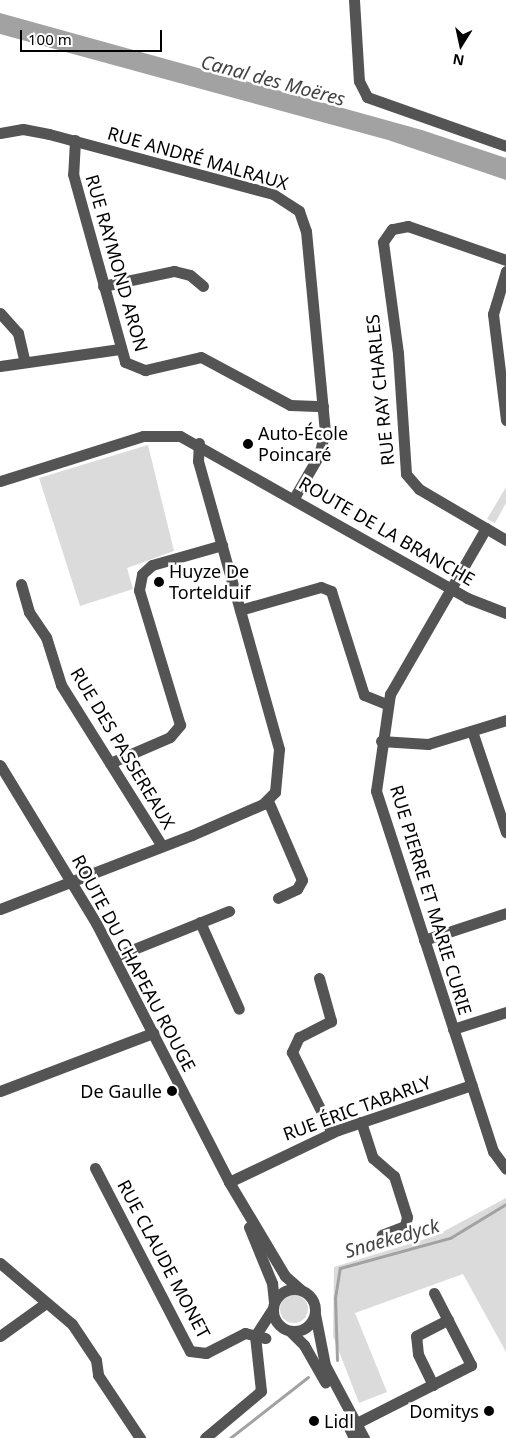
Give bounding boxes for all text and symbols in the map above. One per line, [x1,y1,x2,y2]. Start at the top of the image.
scale bar [22,20,165,52]
north arrow [436,20,486,70]
text: 100 m [28,29,72,49]
text: N [451,50,466,71]
water label: Canal des Moëres [198,51,348,111]
street label: RUE ANDRÉ MALRAUX [105,122,291,194]
street label: RUE RAYMOND ARON [81,172,153,354]
street label: RUE RAY CHARLES [361,313,399,467]
place label: Auto-École Poincaré [258,423,348,466]
marker: Auto-École Poincaré [242,438,254,450]
street label: ROUTE DE LA BRANCHE [295,472,479,590]
place label: Huyze De Tortelduif [169,561,250,604]
marker: Huyze De Tortelduif [153,576,165,588]
street label: RUE DES PASSEREAUX [66,663,180,833]
street label: RUE PIERRE ET MARIE CURIE [386,782,476,1018]
street label: ROUTE DU CHAPEAU ROUGE [68,851,200,1075]
street label: RUE ÉRIC TABARLY [280,1071,434,1145]
place label: De Gaulle [80,1080,162,1102]
marker: De Gaulle [166,1085,178,1097]
street label: RUE CLAUDE MONET [113,1176,215,1342]
water label: Snaekedyck [342,1215,442,1263]
place label: Domitys [409,1400,479,1422]
marker: Domitys [483,1405,495,1417]
place label: Lidl [324,1410,354,1432]
marker: Lidl [308,1415,320,1427]

